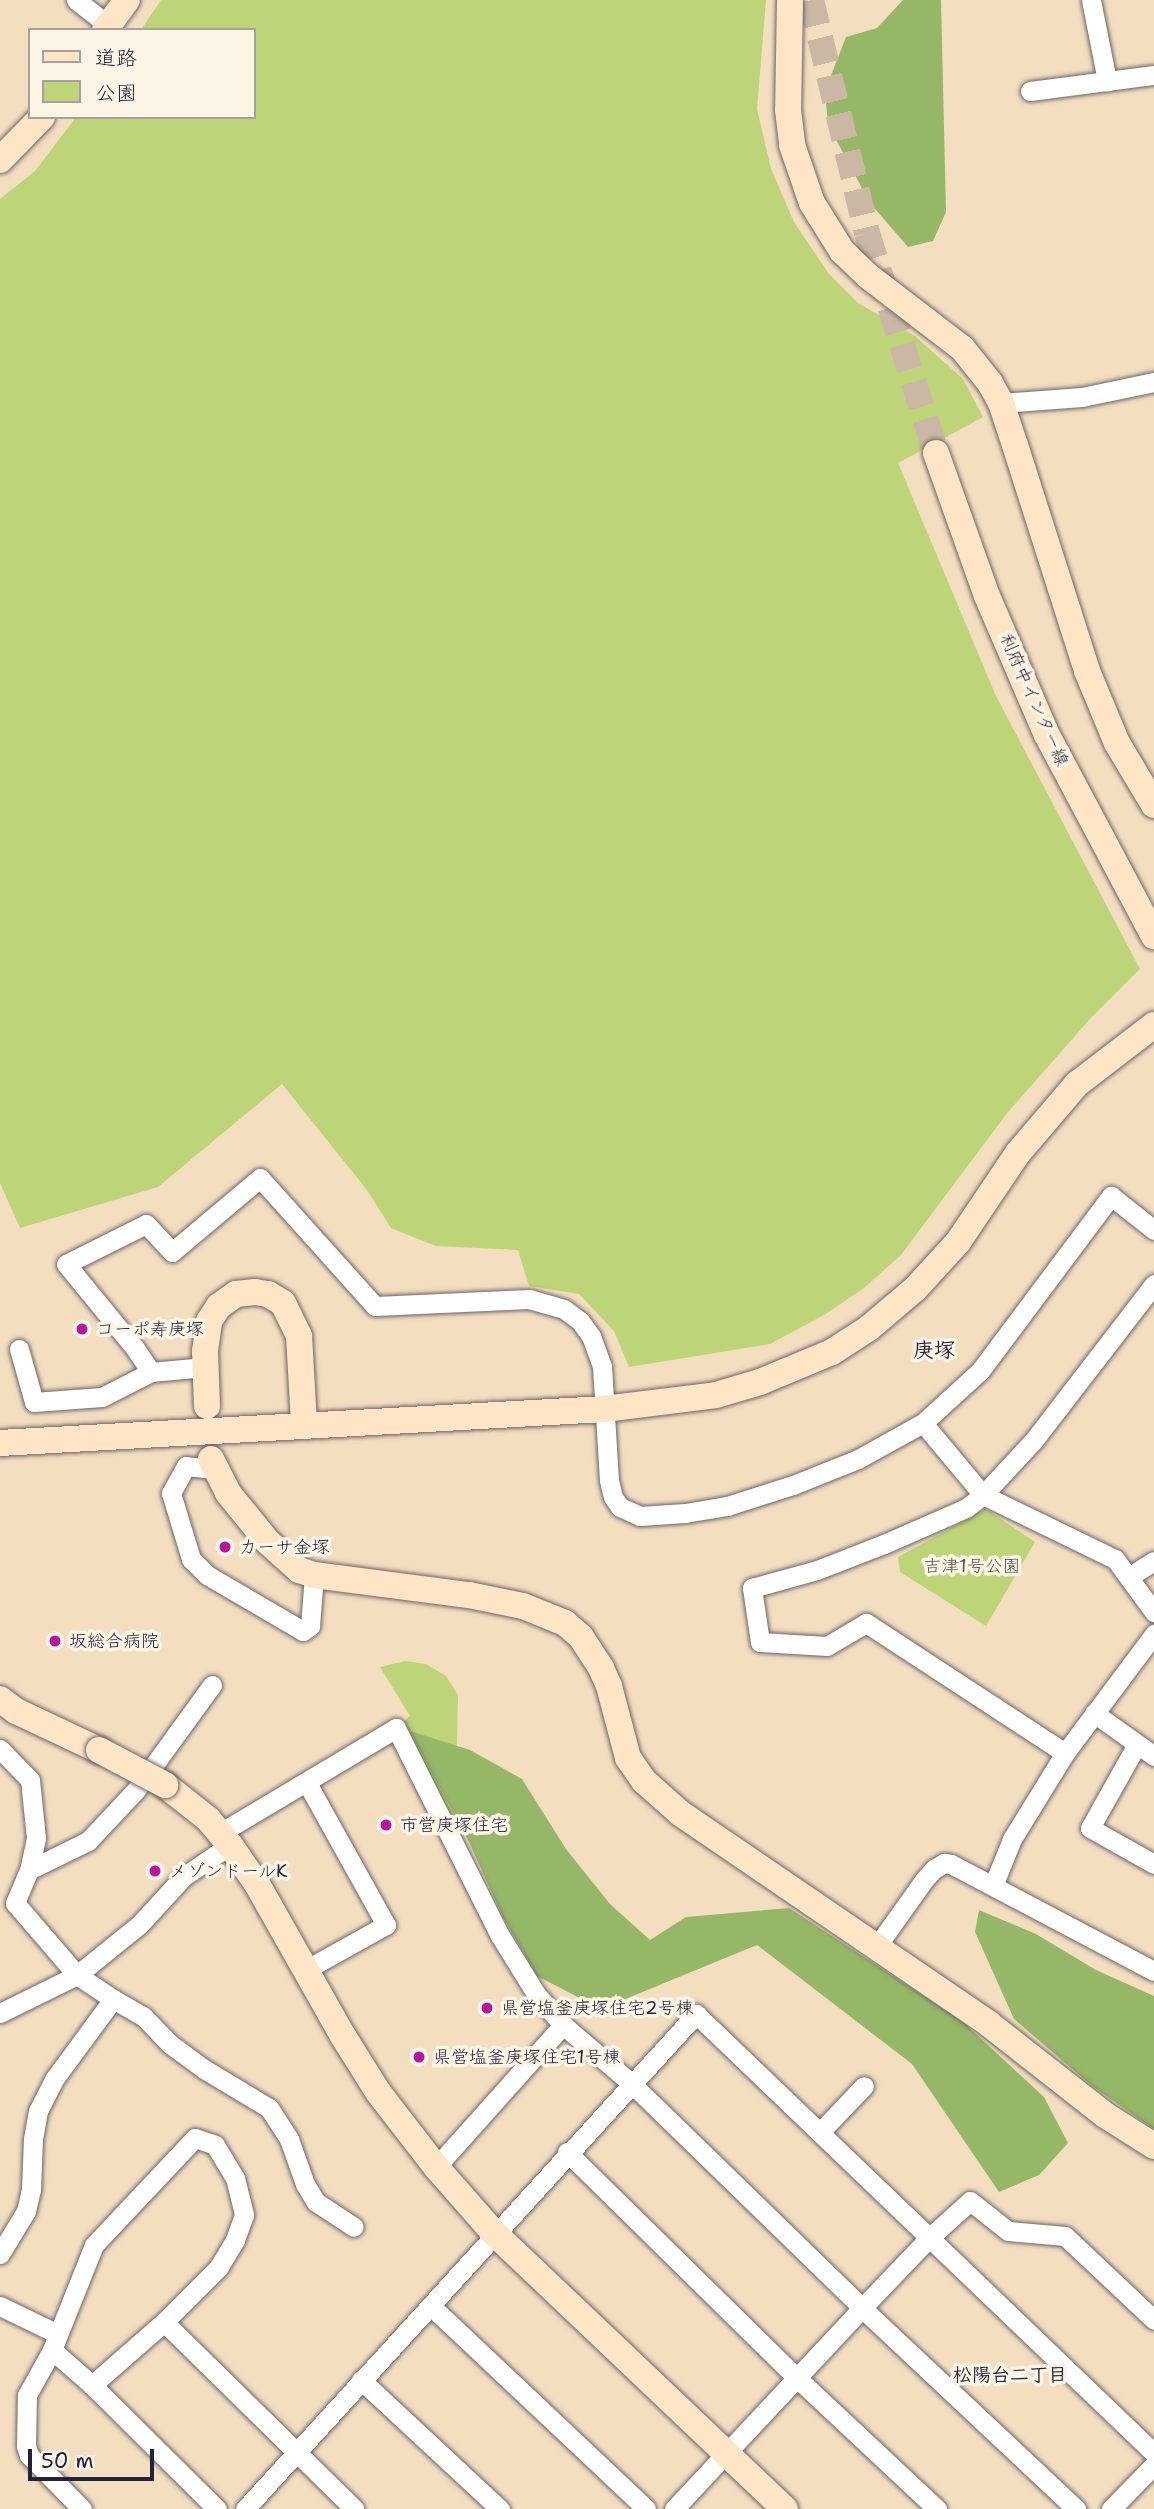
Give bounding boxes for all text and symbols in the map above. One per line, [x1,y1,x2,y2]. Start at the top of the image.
legend [28,28,256,119]
text: 道路 [95,44,137,72]
text: 公園 [95,79,137,107]
street label: 利府中インター線 [995,630,1073,770]
place label: コーポ寿庚塚 [96,1318,204,1340]
marker: コーポ寿庚塚 [74,1321,90,1337]
district label: 庚塚 [913,1337,955,1363]
place label: カーサ金塚 [239,1536,329,1558]
marker: カーサ金塚 [217,1539,233,1555]
park label: 吉津1号公園 [923,1555,1021,1577]
place label: 坂総合病院 [69,1630,159,1652]
marker: 坂総合病院 [47,1633,63,1649]
place label: 市営庚塚住宅 [400,1814,508,1836]
marker: 市営庚塚住宅 [378,1817,394,1833]
place label: メゾンドールK [169,1860,289,1882]
marker: メゾンドールK [147,1863,163,1879]
place label: 県営塩釜庚塚住宅2号棟 [501,1997,694,2019]
marker: 県営塩釜庚塚住宅2号棟 [479,2000,495,2016]
place label: 県営塩釜庚塚住宅1号棟 [433,2046,621,2068]
marker: 県営塩釜庚塚住宅1号棟 [411,2049,427,2065]
district label: 松陽台二丁目 [953,2364,1067,2386]
scale bar [32,2436,158,2480]
text: 50 m [41,2447,94,2475]

